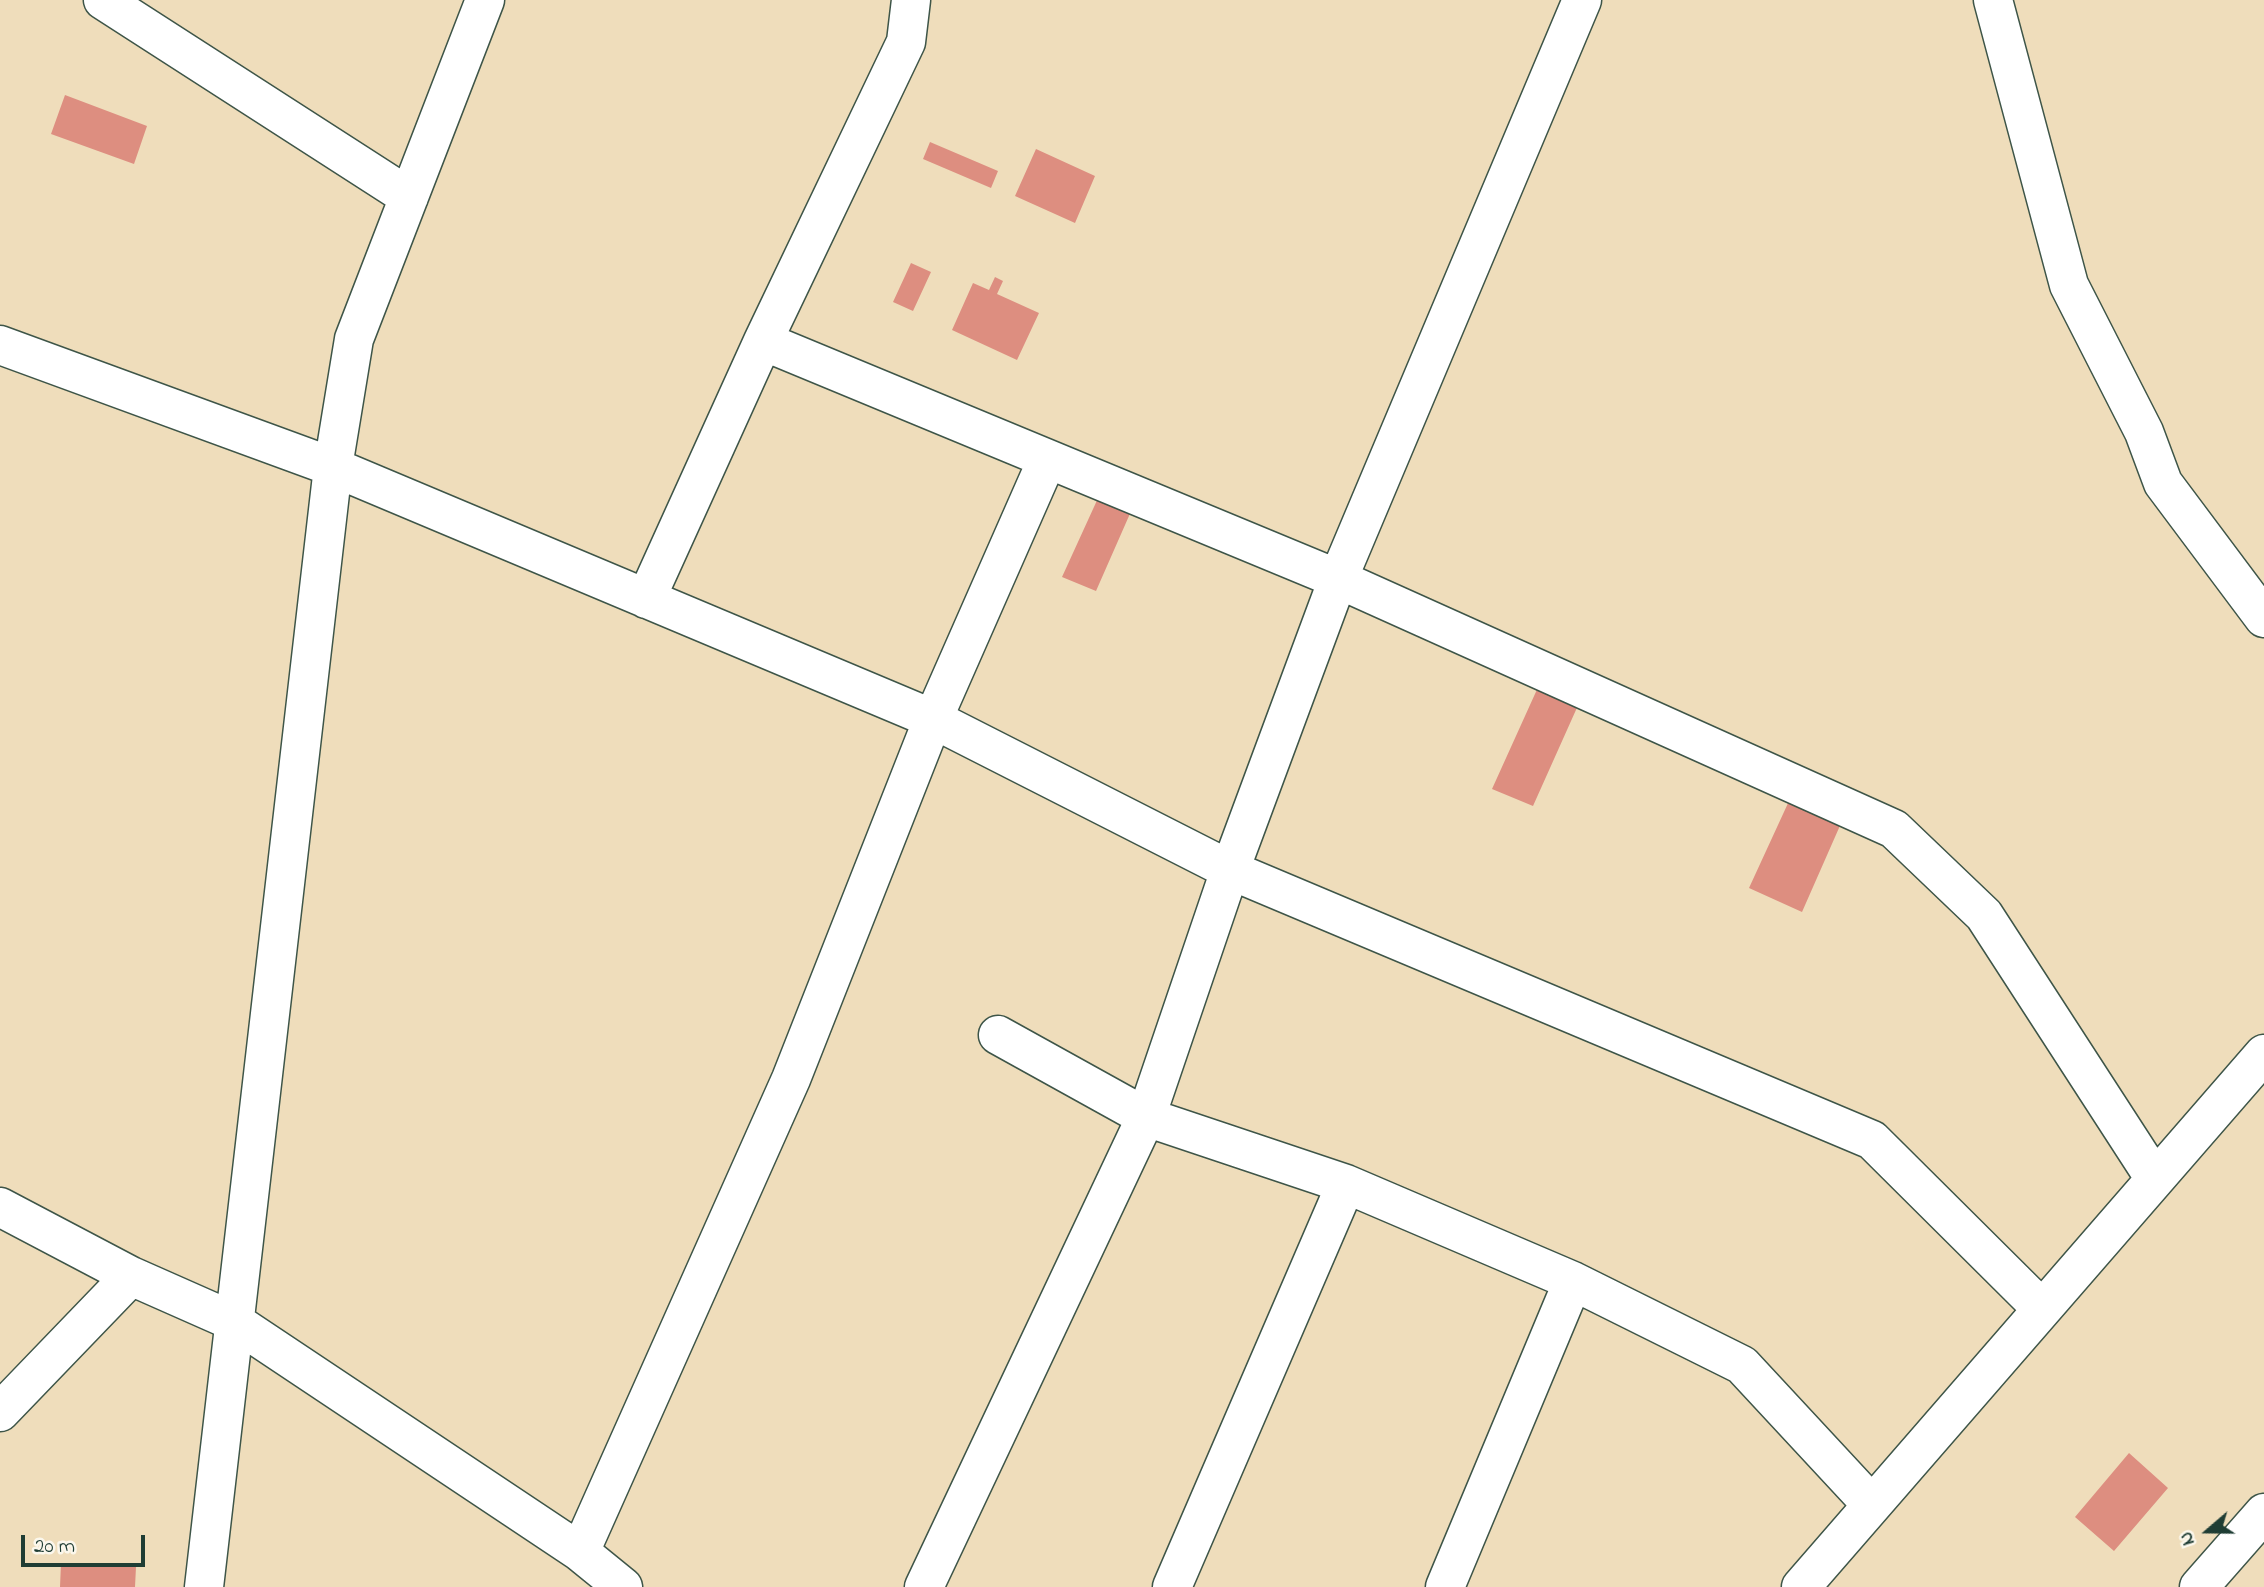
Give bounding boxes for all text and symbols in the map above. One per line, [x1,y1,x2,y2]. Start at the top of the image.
north arrow [2173,1496,2243,1566]
scale bar [24,1520,149,1564]
text: N [2173,1528,2203,1549]
text: 20 m [34,1532,75,1562]

